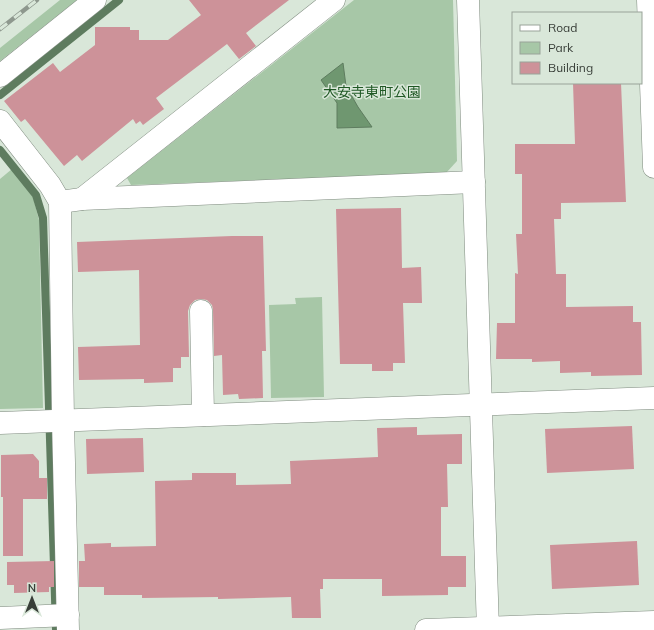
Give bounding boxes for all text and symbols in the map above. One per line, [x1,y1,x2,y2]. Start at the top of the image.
legend [512,12,642,84]
text: Road [548,20,577,35]
text: Park [548,40,574,55]
text: Building [548,60,593,75]
park label: 大安寺東町公園 [323,83,421,101]
north arrow [12,578,52,618]
text: N [28,581,36,595]

